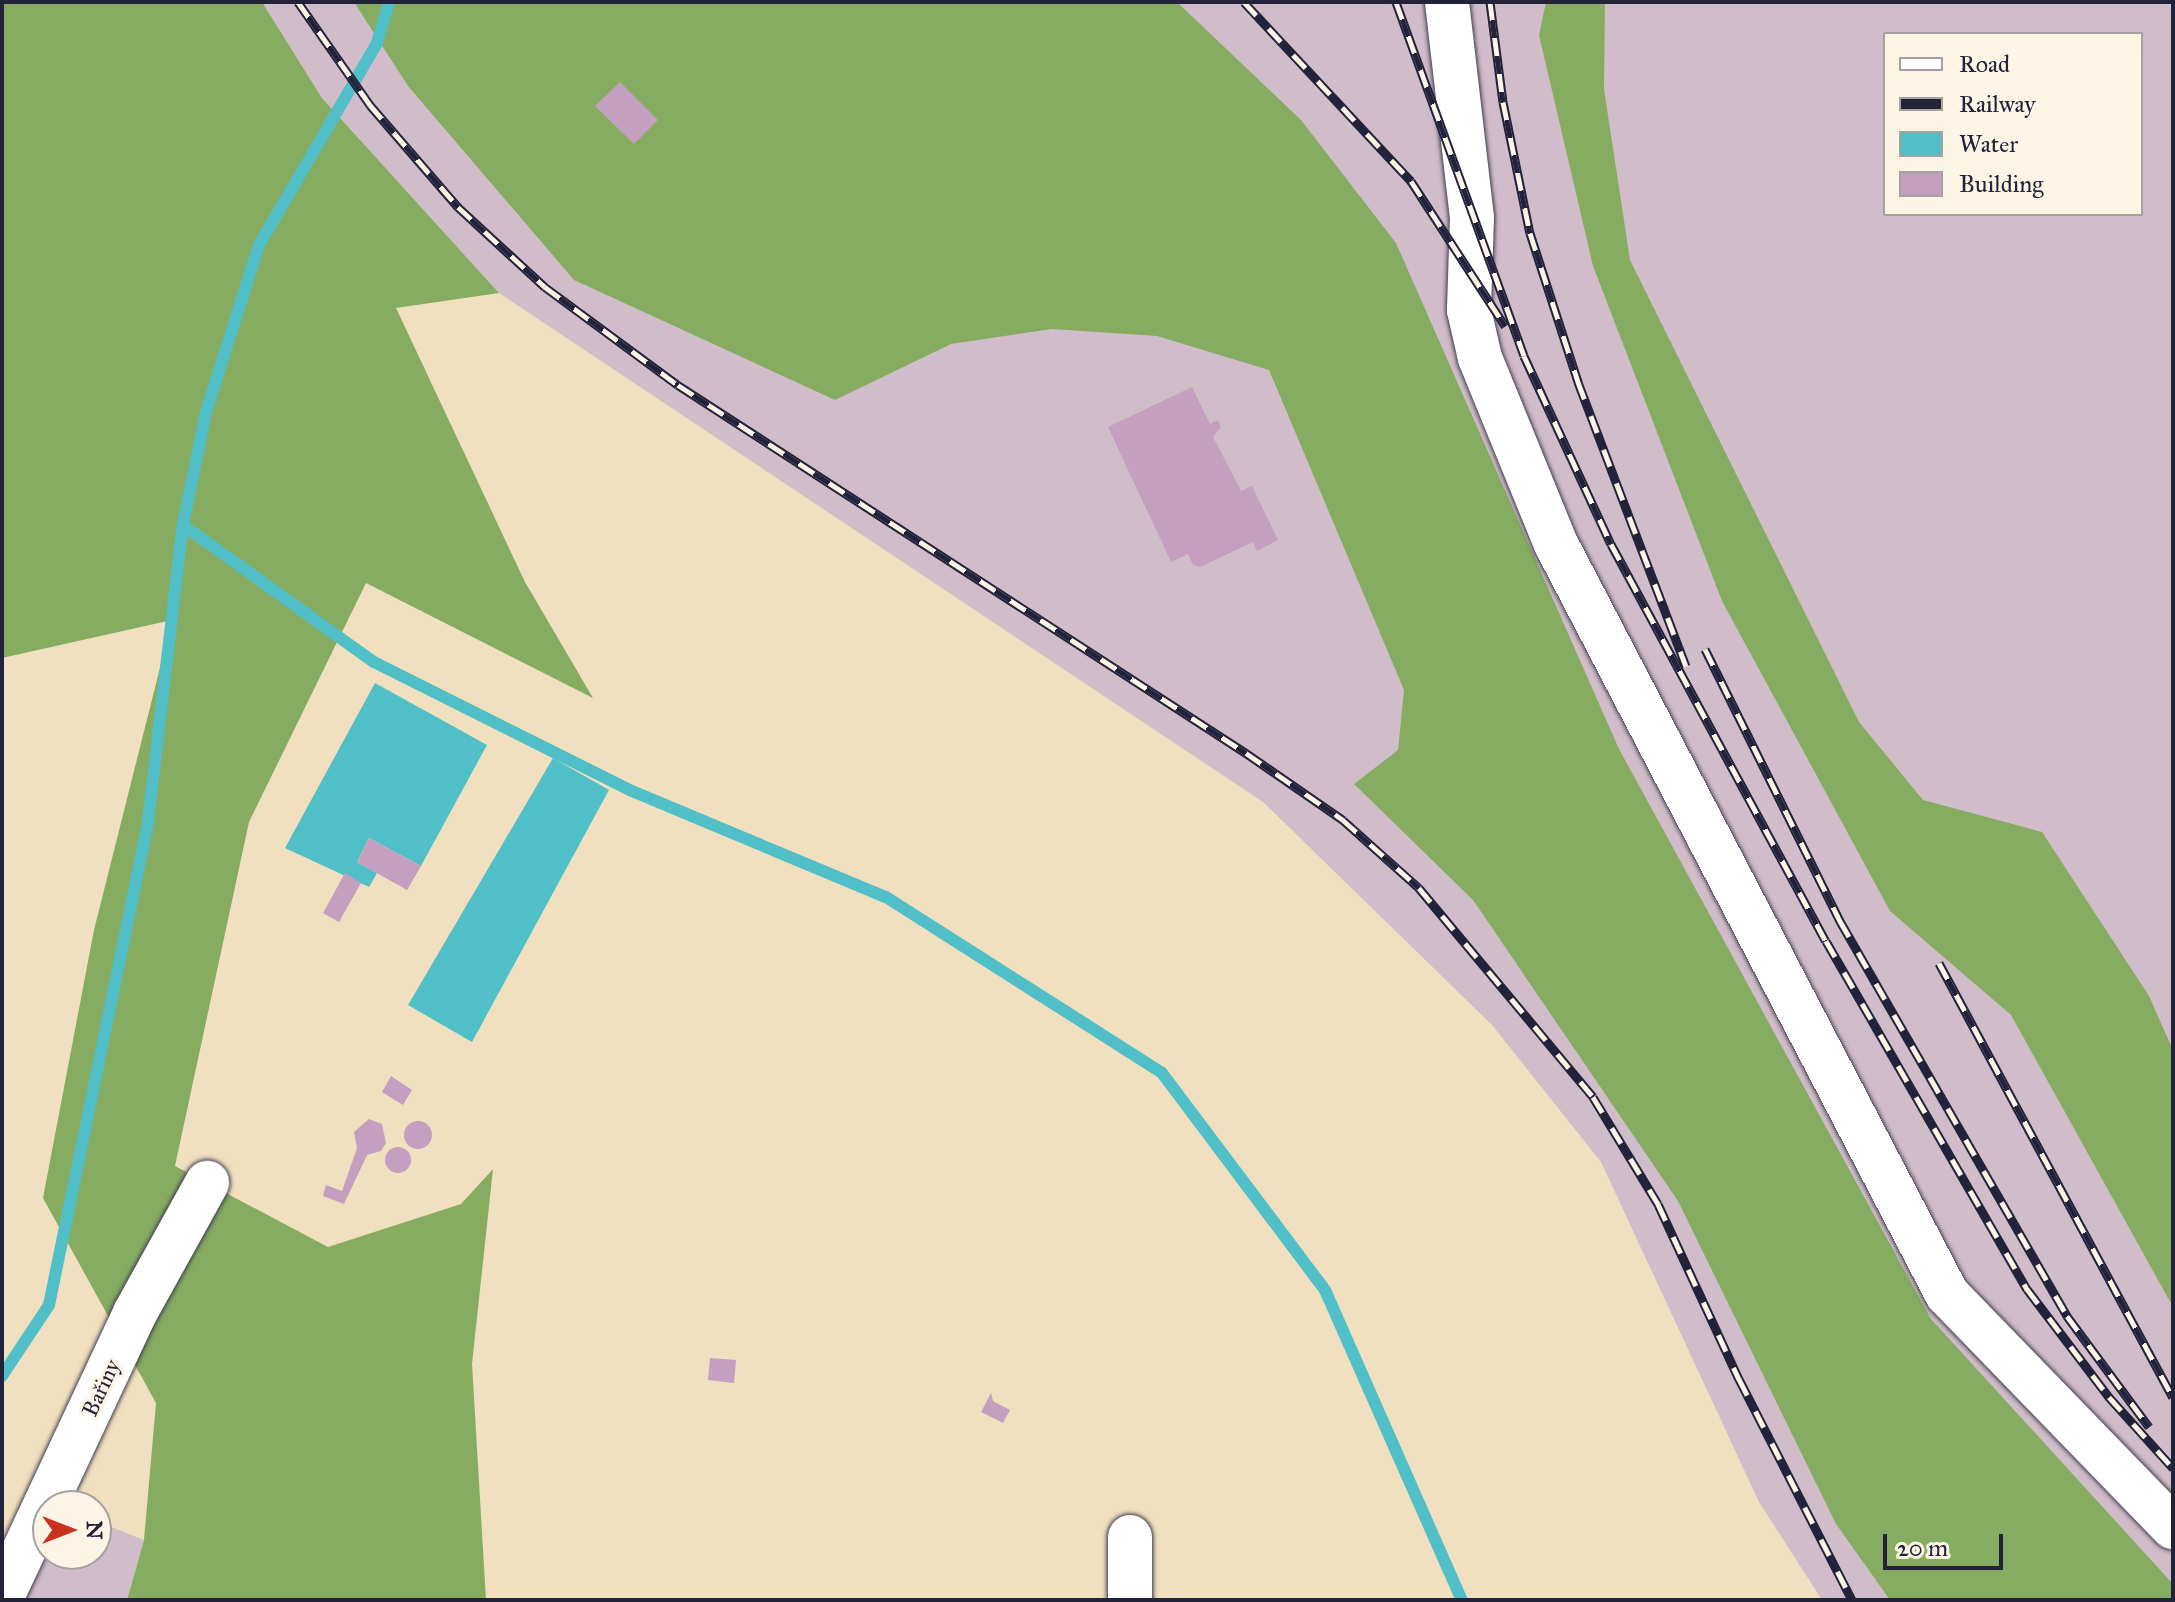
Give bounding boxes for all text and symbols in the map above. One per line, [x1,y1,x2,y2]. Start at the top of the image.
legend [1883,32,2143,216]
text: Road [1959,49,2010,79]
text: Railway [1959,89,2036,119]
text: Water [1959,129,2018,159]
text: Building [1959,169,2044,199]
street label: Bařiny [76,1355,126,1421]
north arrow [32,1490,112,1570]
scale bar [1887,1518,2007,1568]
text: N [81,1521,108,1539]
text: 20 m [1897,1533,1948,1563]

